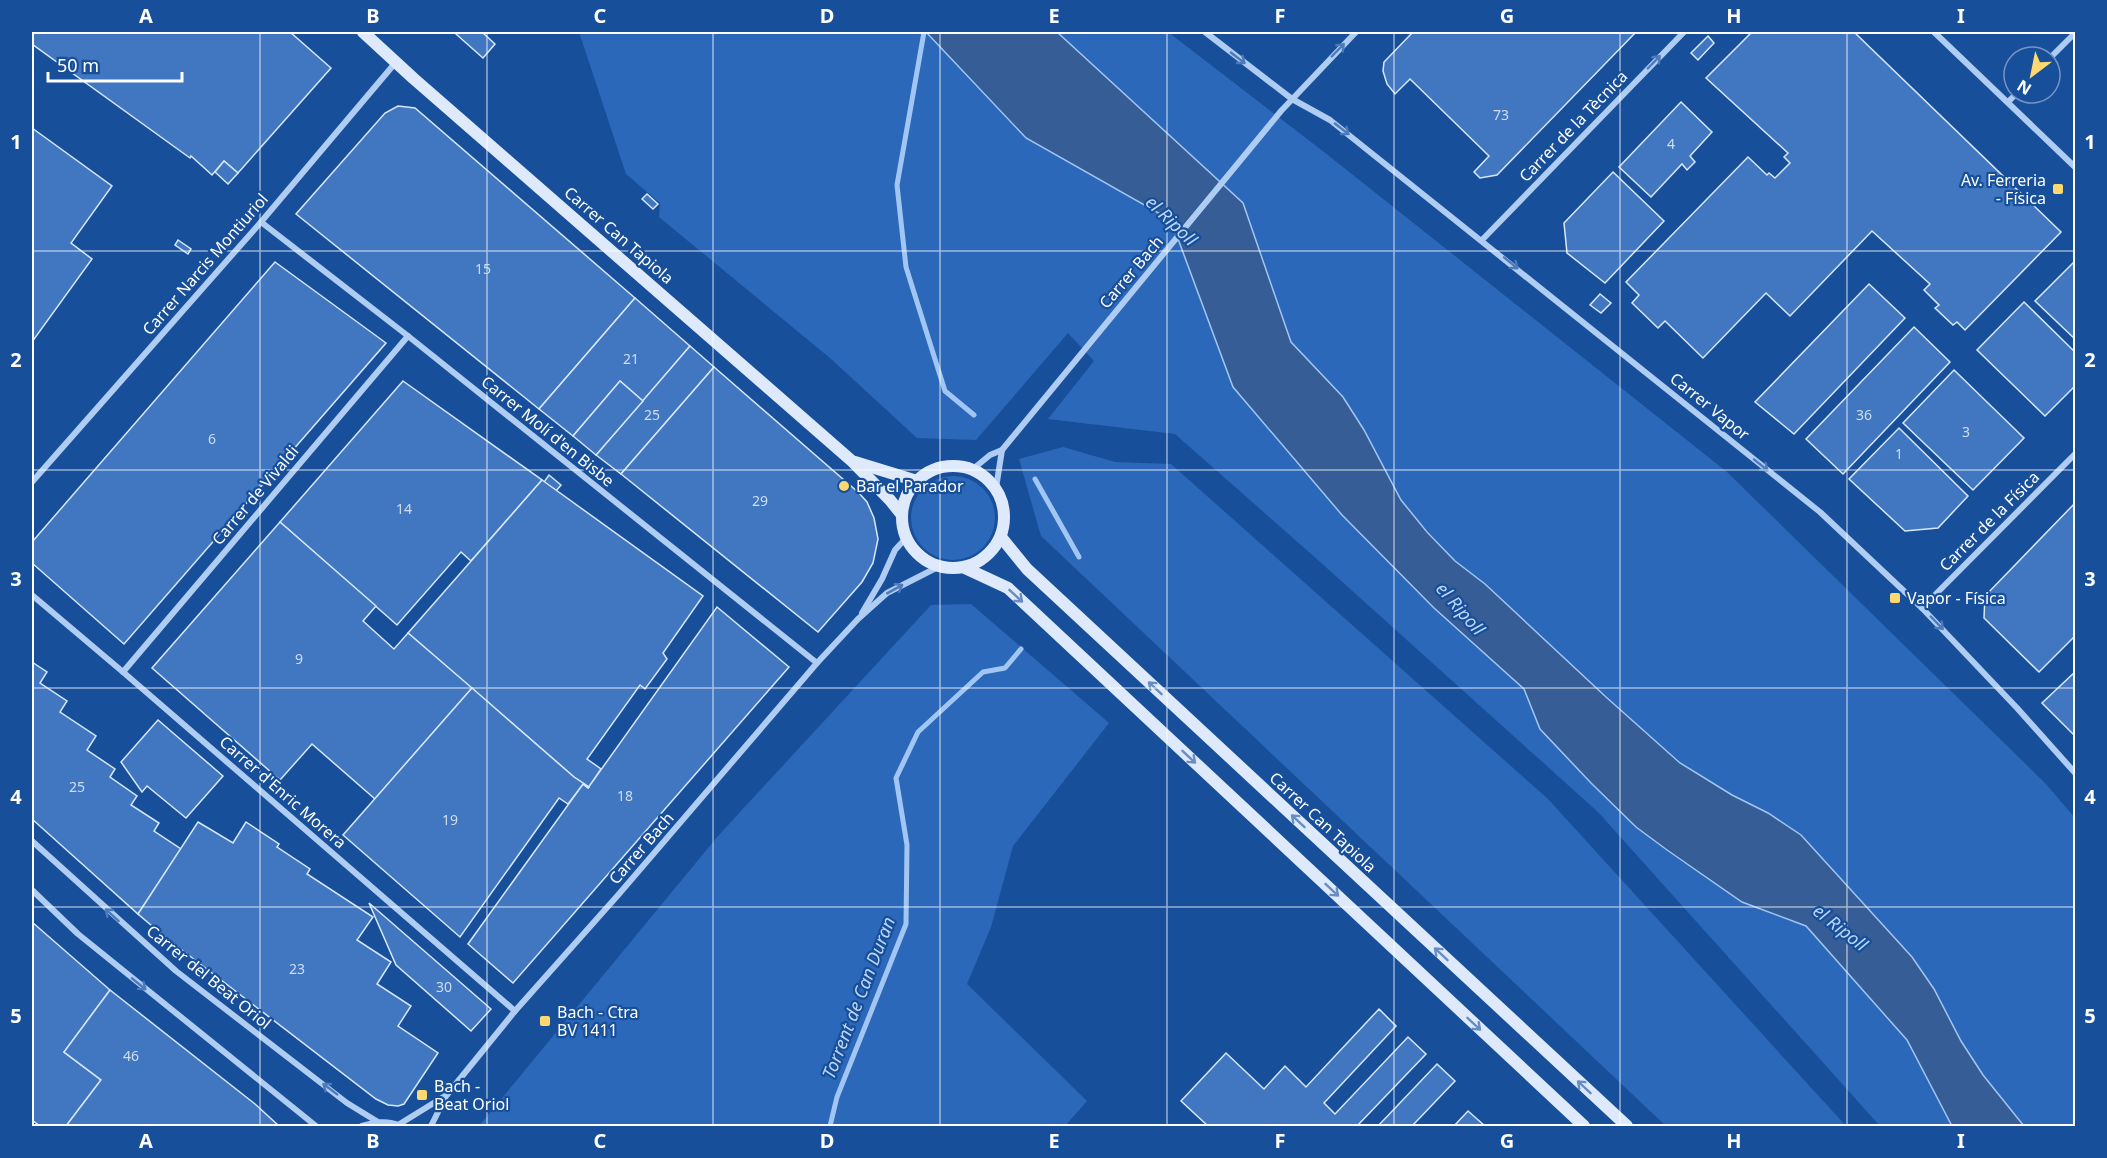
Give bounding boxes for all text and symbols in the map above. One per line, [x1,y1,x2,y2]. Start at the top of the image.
text: A [139,2,153,29]
text: B [366,2,380,29]
text: C [594,2,607,29]
text: D [820,2,834,29]
text: E [1048,2,1060,29]
text: F [1275,2,1285,29]
text: G [1500,2,1514,29]
text: H [1726,2,1742,29]
text: I [1957,2,1965,29]
one-way arrow [1331,43,1345,58]
scale bar [48,45,182,83]
north arrow [2002,45,2062,105]
one-way arrow [1230,51,1246,64]
text: 50 m [57,53,99,77]
one-way arrow [1647,55,1661,70]
street label: Carrer de la Tècnica [1514,65,1632,187]
text: N [2013,75,2035,100]
house number: 73 [1493,105,1509,124]
one-way arrow [1334,122,1350,135]
text: 1 [10,128,22,155]
text: 1 [2084,128,2096,155]
house number: 4 [1667,134,1675,153]
place label: Av. Ferreria - Física [1961,169,2046,209]
street label: Carrer Can Tapiola [560,181,678,289]
marker: Av. Ferreria - Física [2051,182,2065,196]
street label: Carrer Narcis Montiuriol [137,188,273,340]
water label: el Ripoll [1141,190,1203,251]
street label: Carrer Bach [1094,231,1168,313]
one-way arrow [1503,257,1519,270]
house number: 15 [475,259,491,278]
text: 2 [10,346,22,373]
text: 2 [2084,346,2096,373]
house number: 21 [623,349,639,368]
street label: Carrer Vapor [1666,367,1755,445]
street label: Carrer Molí d'en Bisbe [477,371,619,491]
house number: 25 [644,405,660,424]
house number: 36 [1856,405,1872,424]
house number: 3 [1962,422,1970,441]
house number: 6 [208,429,216,448]
street label: Carrer de Vivaldi [207,441,303,549]
house number: 1 [1895,444,1903,463]
one-way arrow [1753,458,1769,471]
street label: Carrer de la Física [1934,466,2044,576]
place label: Bar el Parador [856,475,964,497]
marker: Bar el Parador [837,479,851,493]
house number: 29 [752,491,768,510]
house number: 14 [396,499,412,518]
text: 3 [10,565,22,592]
text: 3 [2084,565,2096,592]
water label: el Ripoll [1431,577,1491,640]
one-way arrow [887,582,904,594]
place label: Vapor - Física [1907,587,2006,609]
one-way arrow [1008,589,1023,603]
marker: Vapor - Física [1888,591,1902,605]
one-way arrow [1929,616,1944,631]
house number: 9 [295,649,303,668]
one-way arrow [1148,681,1163,696]
street label: Carrer d'Enric Morera [215,731,351,853]
one-way arrow [1182,750,1197,765]
street label: Carrer Can Tapiola [1265,767,1381,877]
house number: 25 [69,777,85,796]
text: 4 [10,783,22,810]
text: 4 [2084,783,2096,810]
house number: 18 [617,786,633,805]
street label: Carrer Bach [604,807,678,889]
house number: 19 [442,810,458,829]
one-way arrow [1291,814,1306,828]
one-way arrow [1325,883,1340,897]
water label: el Ripoll [1808,898,1873,956]
one-way arrow [105,907,120,922]
water label: Torrent de Can Duran [816,913,900,1082]
street label: Carrer del Beat Oriol [142,920,276,1034]
one-way arrow [1434,947,1449,961]
house number: 23 [289,959,305,978]
one-way arrow [131,977,147,990]
house number: 30 [436,977,452,996]
place label: Bach - Ctra BV 1411 [557,1001,639,1041]
text: 5 [10,1002,22,1029]
text: 5 [2084,1002,2096,1029]
marker: Bach - Ctra BV 1411 [538,1014,552,1028]
one-way arrow [1467,1017,1482,1031]
house number: 46 [123,1046,139,1065]
place label: Bach - Beat Oriol [434,1075,509,1115]
one-way arrow [1577,1080,1592,1094]
one-way arrow [322,1083,338,1096]
marker: Bach - Beat Oriol [415,1088,429,1102]
text: A [139,1127,153,1154]
text: B [366,1127,380,1154]
text: C [594,1127,607,1154]
text: D [820,1127,834,1154]
text: E [1048,1127,1060,1154]
text: F [1275,1127,1285,1154]
text: G [1500,1127,1514,1154]
text: H [1726,1127,1742,1154]
text: I [1957,1127,1965,1154]

